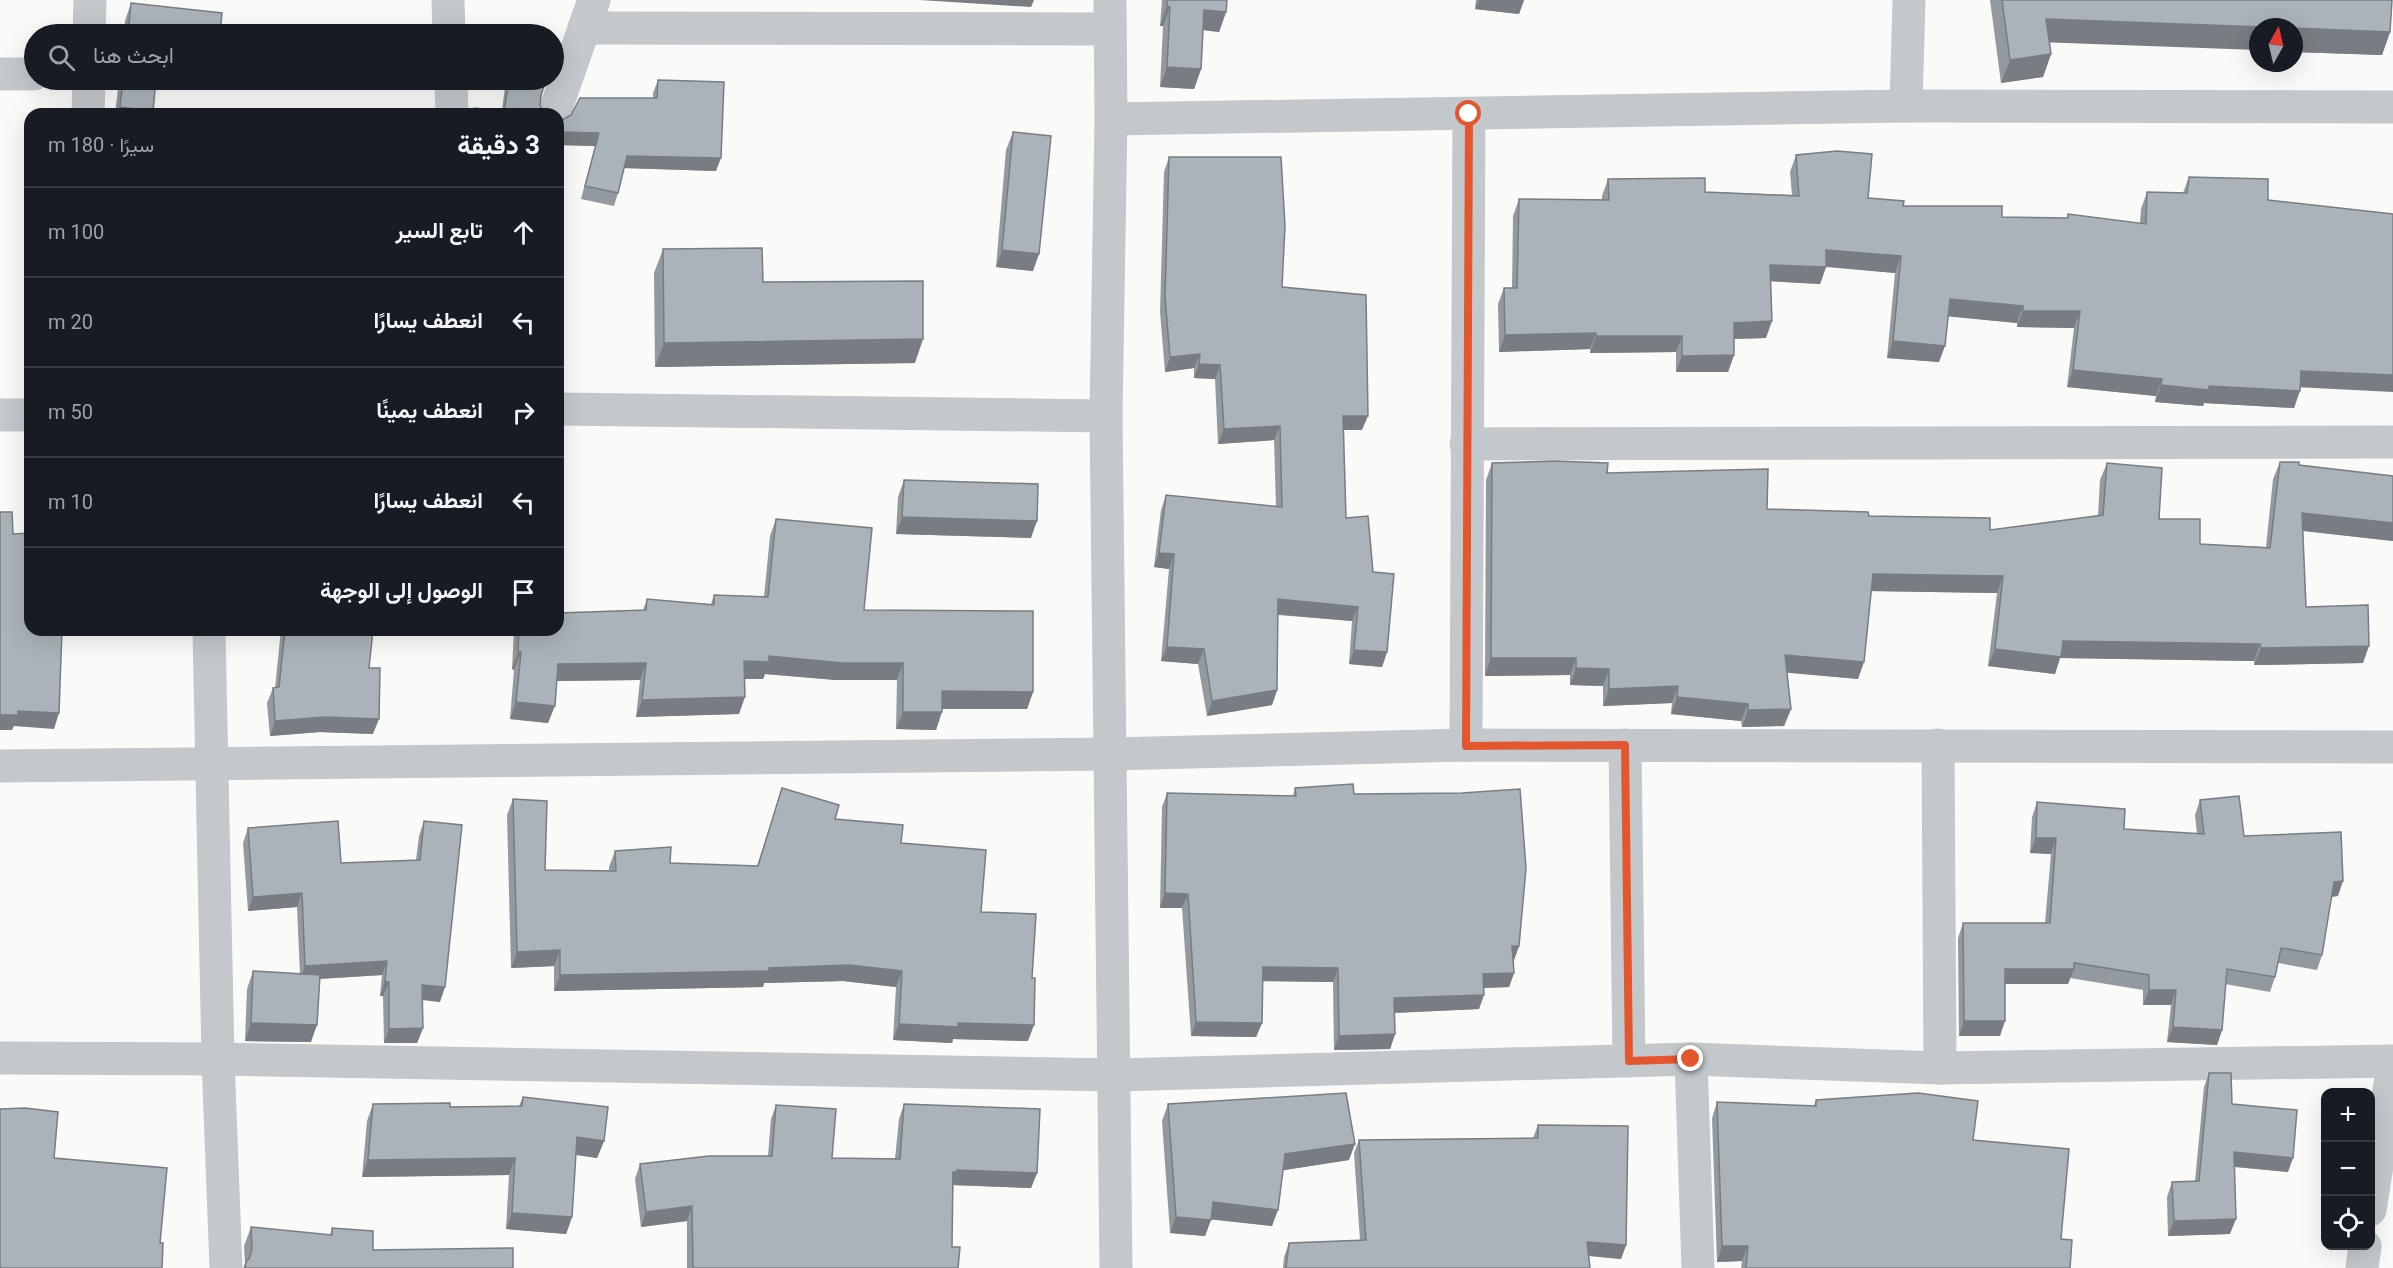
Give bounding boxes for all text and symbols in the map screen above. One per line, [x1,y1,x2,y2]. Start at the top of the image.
north arrow [2249,18,2303,72]
search box [24,24,564,90]
icon: search [45,41,78,74]
text: ابحث هنا [93,43,174,68]
route start [1455,100,1481,126]
text: 3 دقيقة [457,130,540,160]
text: سيرًا · 180 m [48,133,154,157]
icon: ahead [507,216,540,249]
text: تابع السير [395,218,483,243]
text: 100 m [48,220,104,244]
icon: left [507,306,540,339]
text: انعطف يسارًا [373,308,483,333]
text: 20 m [48,310,93,334]
icon: right [507,396,540,429]
text: انعطف يمينًا [376,398,483,423]
text: 50 m [48,400,93,424]
icon: left [507,486,540,519]
text: انعطف يسارًا [373,488,483,513]
text: 10 m [48,490,93,514]
icon: arrive [507,576,540,609]
text: الوصول إلى الوجهة [320,578,483,603]
route end [1677,1045,1703,1071]
map controls [2321,1088,2375,1250]
button: + [2321,1088,2375,1142]
button: − [2321,1142,2375,1196]
button: locate [2321,1196,2375,1250]

